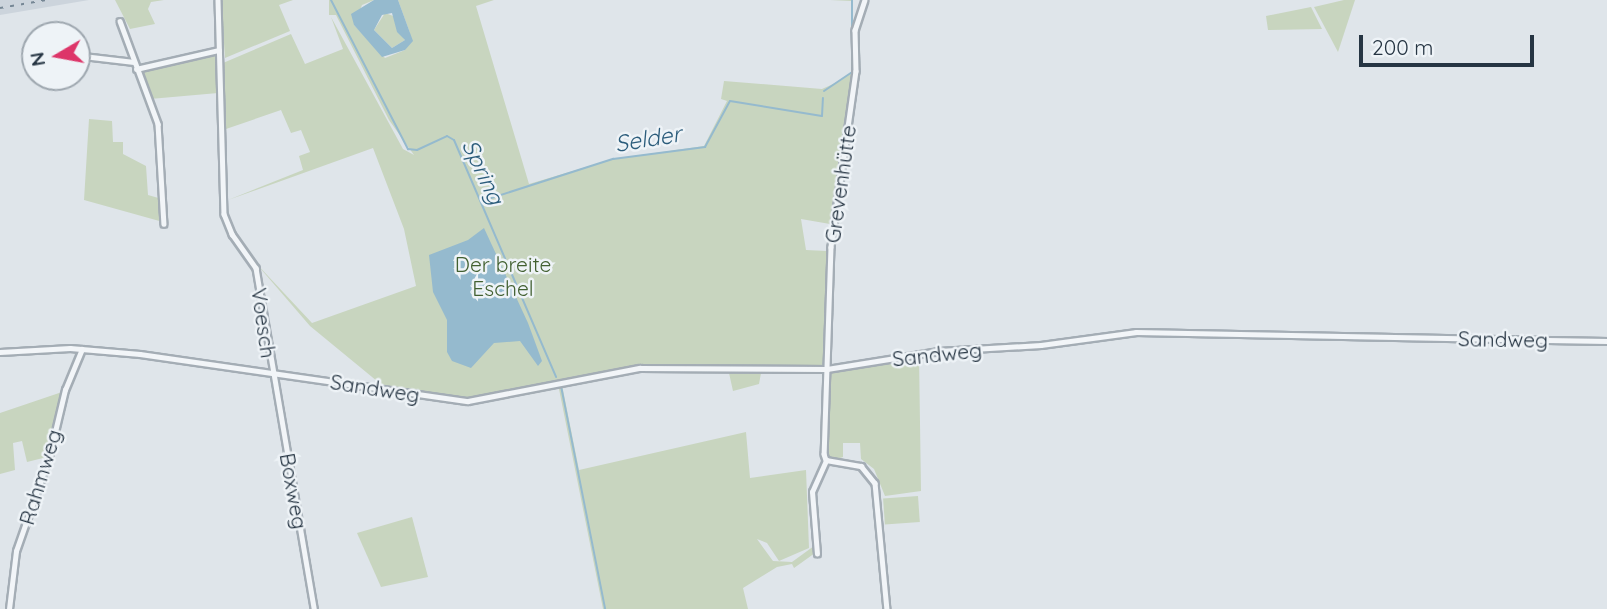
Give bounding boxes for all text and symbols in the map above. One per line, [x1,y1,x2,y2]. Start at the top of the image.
north arrow [21,21,91,91]
scale bar [1362,21,1537,65]
text: 200 m [1372,34,1434,60]
text: N [24,50,50,68]
water label: Selder [613,120,683,158]
street label: Grevenhütte [819,123,861,245]
water label: Spring [456,135,510,209]
park label: Der breite Eschel [455,251,551,301]
street label: Voesch [247,286,281,360]
street label: Sandweg [1458,326,1548,352]
street label: Sandweg [891,337,983,371]
street label: Sandweg [329,369,421,407]
street label: Rahmweg [14,426,66,528]
street label: Boxweg [275,451,313,531]

